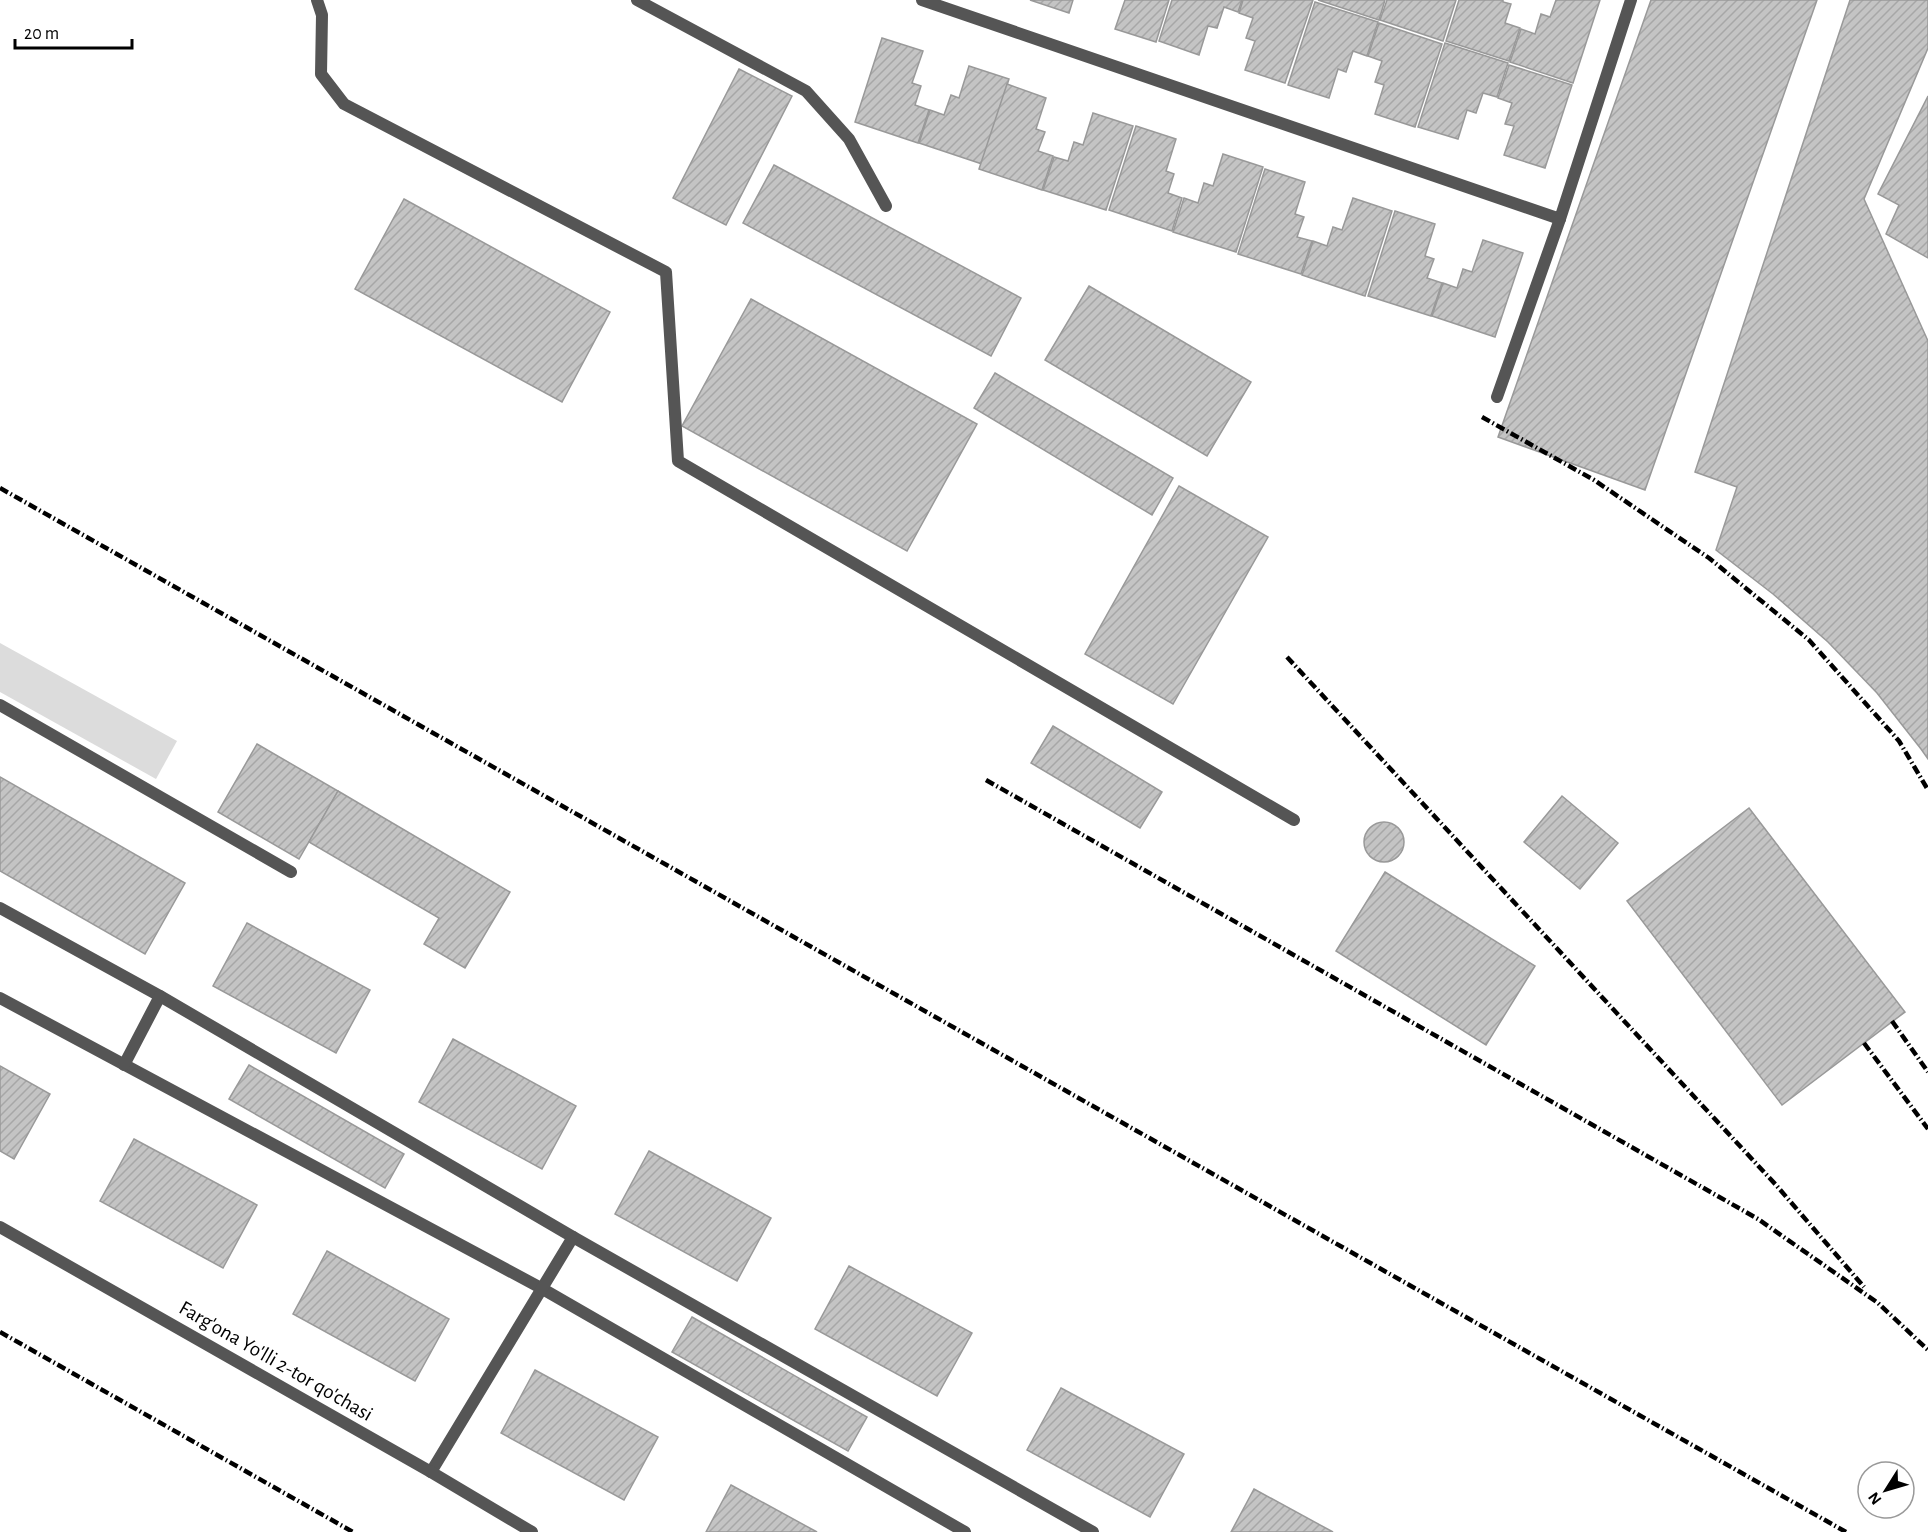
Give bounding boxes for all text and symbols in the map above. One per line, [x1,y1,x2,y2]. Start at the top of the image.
scale bar [15,12,132,50]
text: 20 m [24,25,59,43]
street label: Farg'ona Yo'lli 2-tor qo'chasi [176,1297,376,1425]
north arrow [1856,1460,1916,1520]
text: N [1865,1489,1885,1508]

